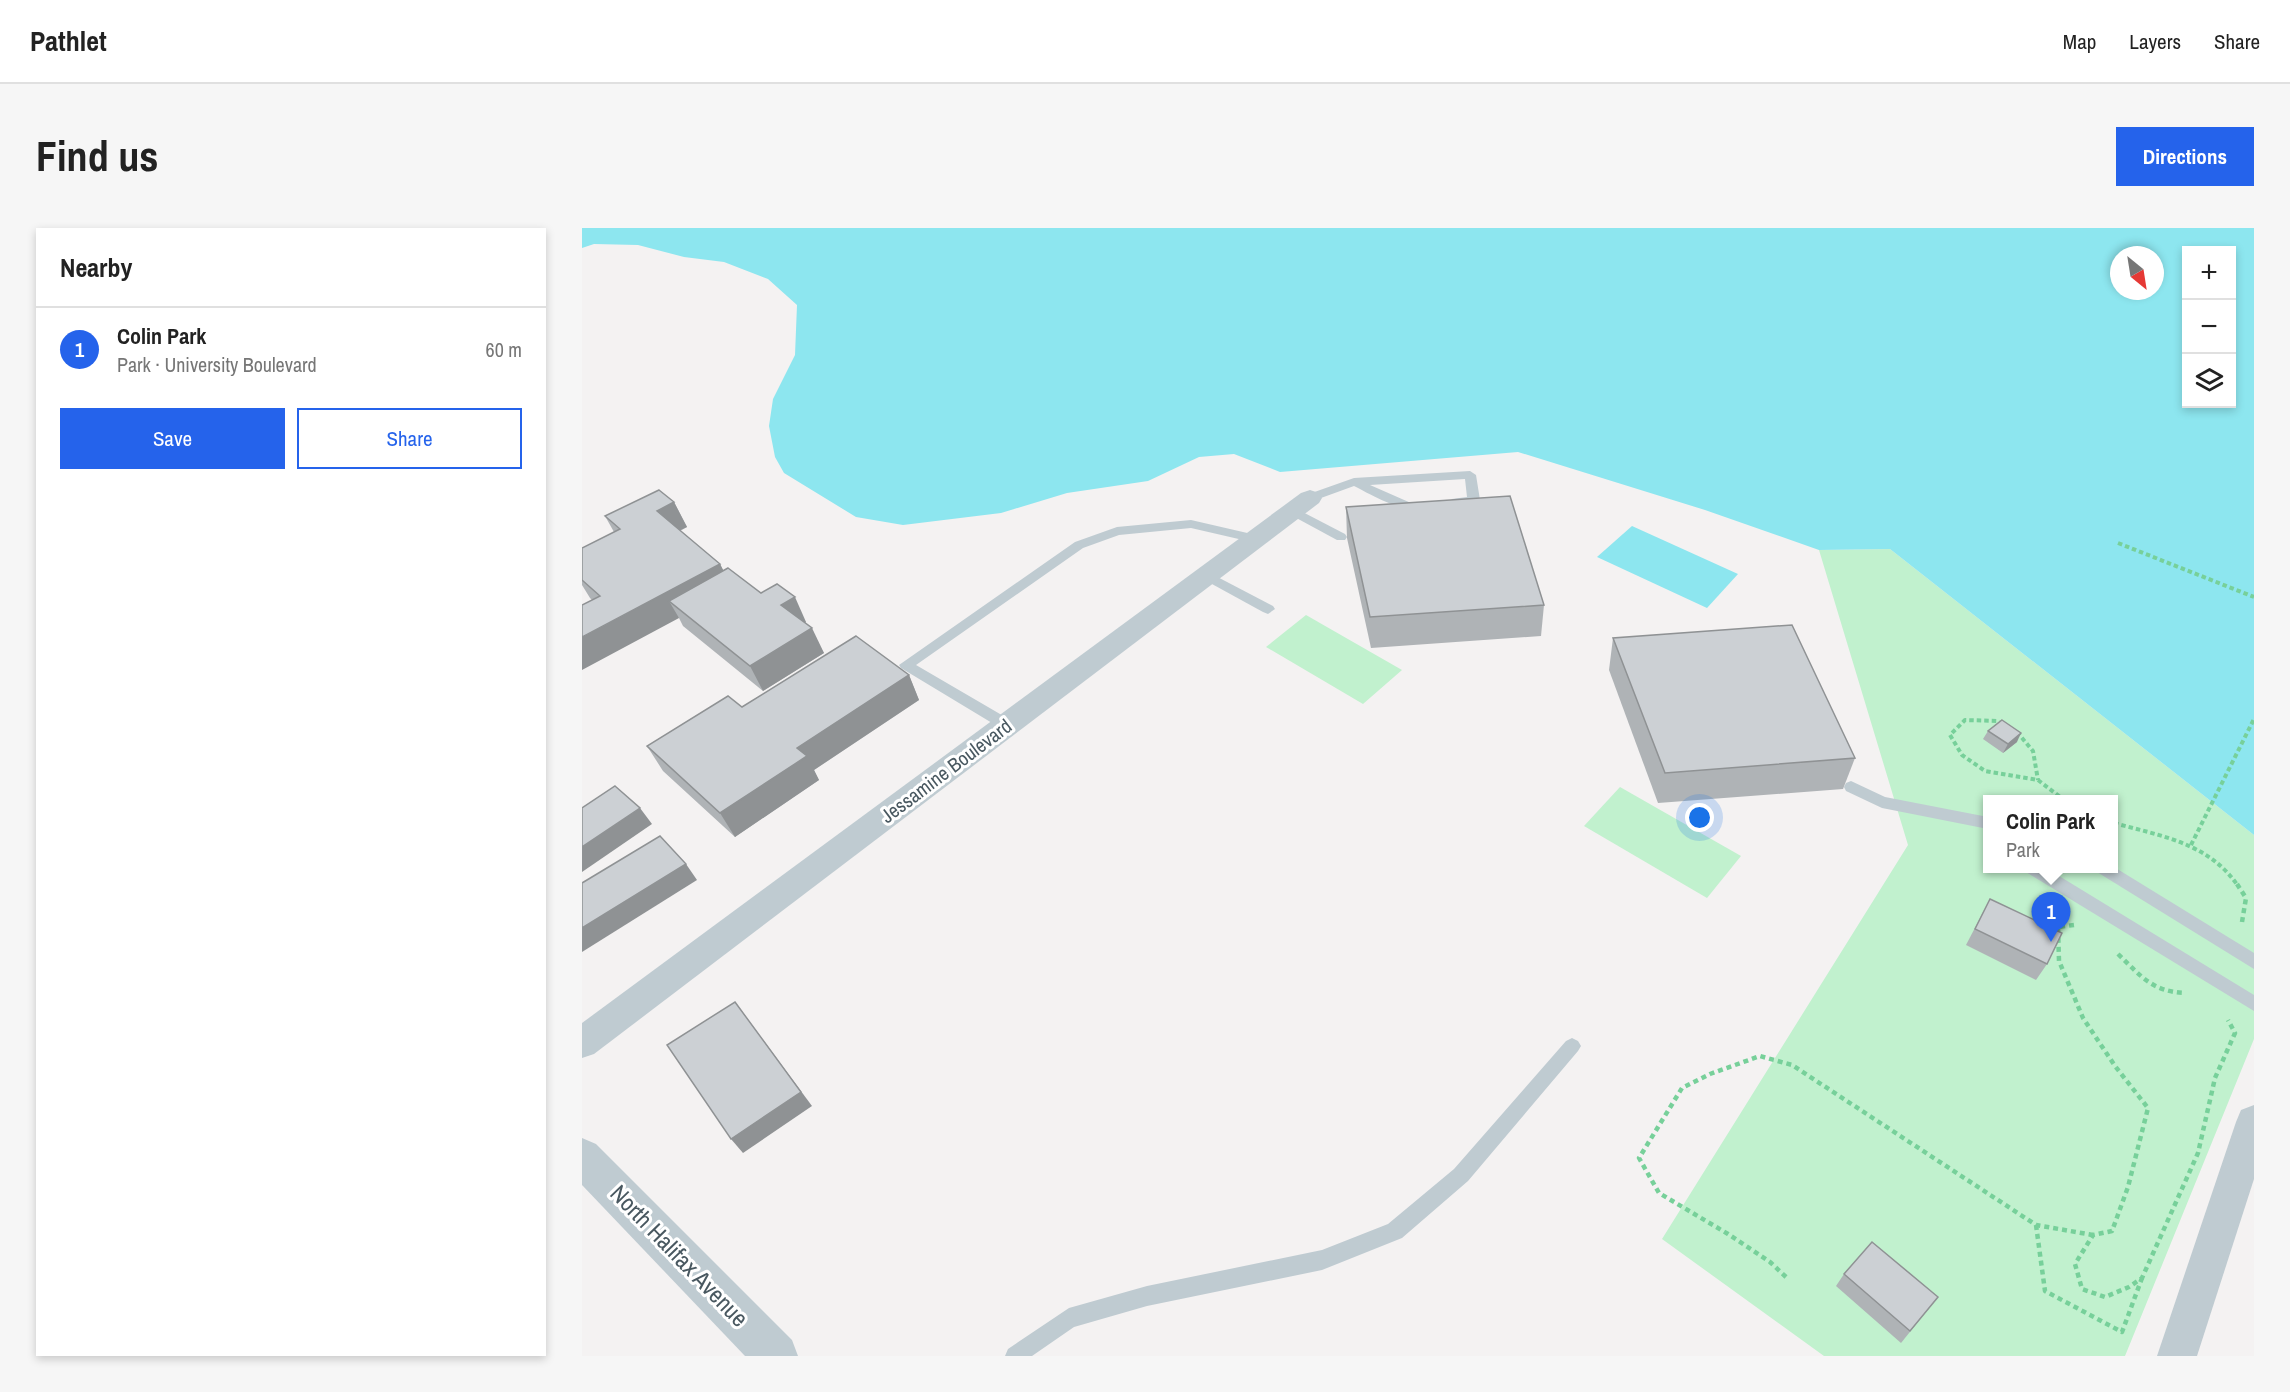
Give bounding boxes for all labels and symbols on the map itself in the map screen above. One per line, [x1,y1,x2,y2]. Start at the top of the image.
north arrow [2110,246,2164,300]
street label: Jessamine Boulevard [875,712,1017,829]
your location [1685,803,1714,832]
pin: 1 [2032,892,2070,942]
street label: North Halifax Avenue [604,1177,756,1333]

